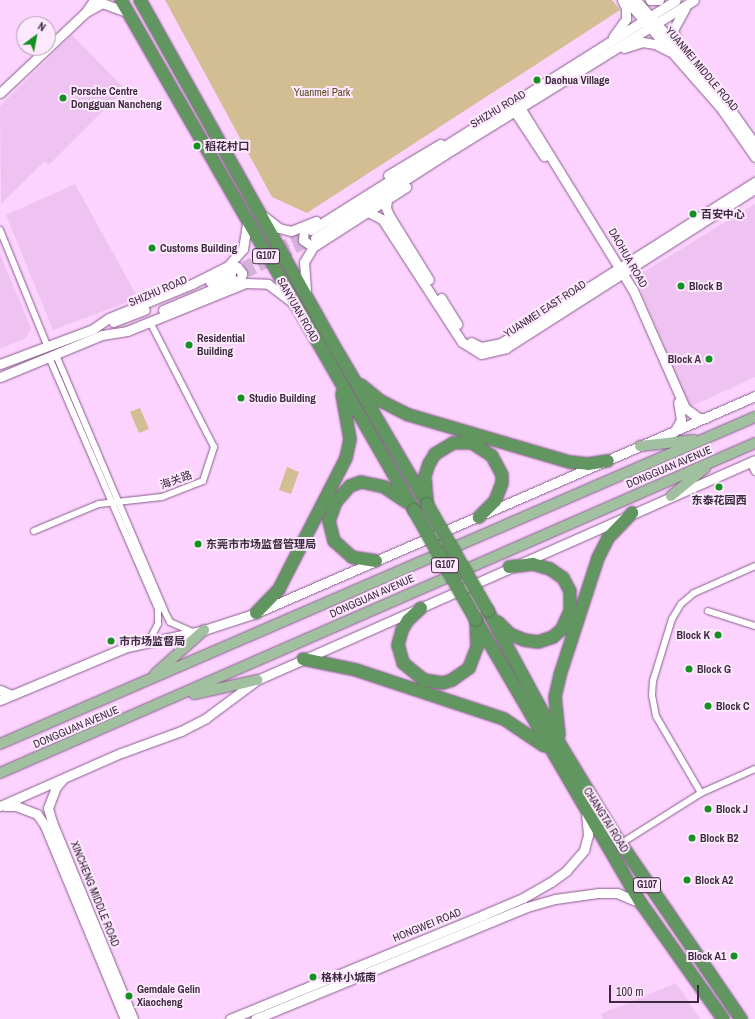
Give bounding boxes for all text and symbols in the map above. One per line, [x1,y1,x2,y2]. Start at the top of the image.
north arrow [16,16,56,56]
text: N [35,19,48,34]
street label: YUANMEI MIDDLE ROAD [663,24,741,114]
place label: Daohua Village [545,73,610,87]
marker: Daohua Village [532,75,542,85]
place label: Porsche Centre Dongguan Nancheng [71,85,162,111]
park label: Yuanmei Park [294,85,350,99]
street label: SHIZHU ROAD [468,87,528,131]
marker: Porsche Centre Dongguan Nancheng [58,93,68,103]
place label: 稻花村口 [205,139,249,153]
marker: 稻花村口 [192,141,202,151]
place label: 百安中心 [701,207,745,221]
marker: 百安中心 [688,209,698,219]
street label: DAOHUA ROAD [605,226,651,290]
place label: Customs Building [160,241,237,255]
marker: Customs Building [147,243,157,253]
road number: G107 [251,248,281,264]
street label: SHIZHU ROAD [127,273,189,309]
street label: SANYUAN ROAD [274,275,322,345]
street label: YUANMEI EAST ROAD [501,277,589,341]
place label: Block B [689,279,723,293]
marker: Block B [676,281,686,291]
place label: Residential Building [197,332,245,358]
marker: Residential Building [184,340,194,350]
place label: Block A [667,352,701,366]
marker: Block A [704,354,714,364]
place label: Studio Building [249,391,316,405]
marker: Studio Building [236,393,246,403]
street label: DONGGUAN AVENUE [624,443,714,491]
street label: 海关路 [158,468,194,492]
marker: 东泰花园西 [714,482,724,492]
place label: 东泰花园西 [692,493,746,507]
place label: 东莞市市场监督管理局 [206,537,316,551]
marker: 东莞市市场监督管理局 [193,539,203,549]
road number: G107 [430,557,460,573]
street label: DONGGUAN AVENUE [327,571,417,621]
place label: Block K [676,628,710,642]
marker: Block K [713,630,723,640]
place label: 市市场监督局 [119,634,185,648]
marker: 市市场监督局 [106,636,116,646]
place label: Block G [697,662,731,676]
marker: Block G [684,664,694,674]
place label: Block C [716,699,750,713]
marker: Block C [703,701,713,711]
street label: DONGGUAN AVENUE [31,703,121,751]
street label: CHANGTAI ROAD [581,785,631,855]
place label: Block J [716,802,748,816]
marker: Block J [703,804,713,814]
place label: Block B2 [700,831,739,845]
marker: Block B2 [687,833,697,843]
street label: XINCHENG MIDDLE ROAD [68,839,122,949]
place label: Block A2 [695,873,734,887]
marker: Block A2 [682,875,692,885]
road number: G107 [632,877,662,893]
street label: HONGWEI ROAD [391,905,463,945]
place label: Block A1 [687,949,726,963]
marker: Block A1 [729,951,739,961]
place label: 格林小城南 [321,970,376,984]
marker: 格林小城南 [308,972,318,982]
scale bar [611,977,701,1003]
place label: Gemdale Gelin Xiaocheng [137,983,200,1009]
text: 100 m [616,984,643,1000]
marker: Gemdale Gelin Xiaocheng [124,991,134,1001]

